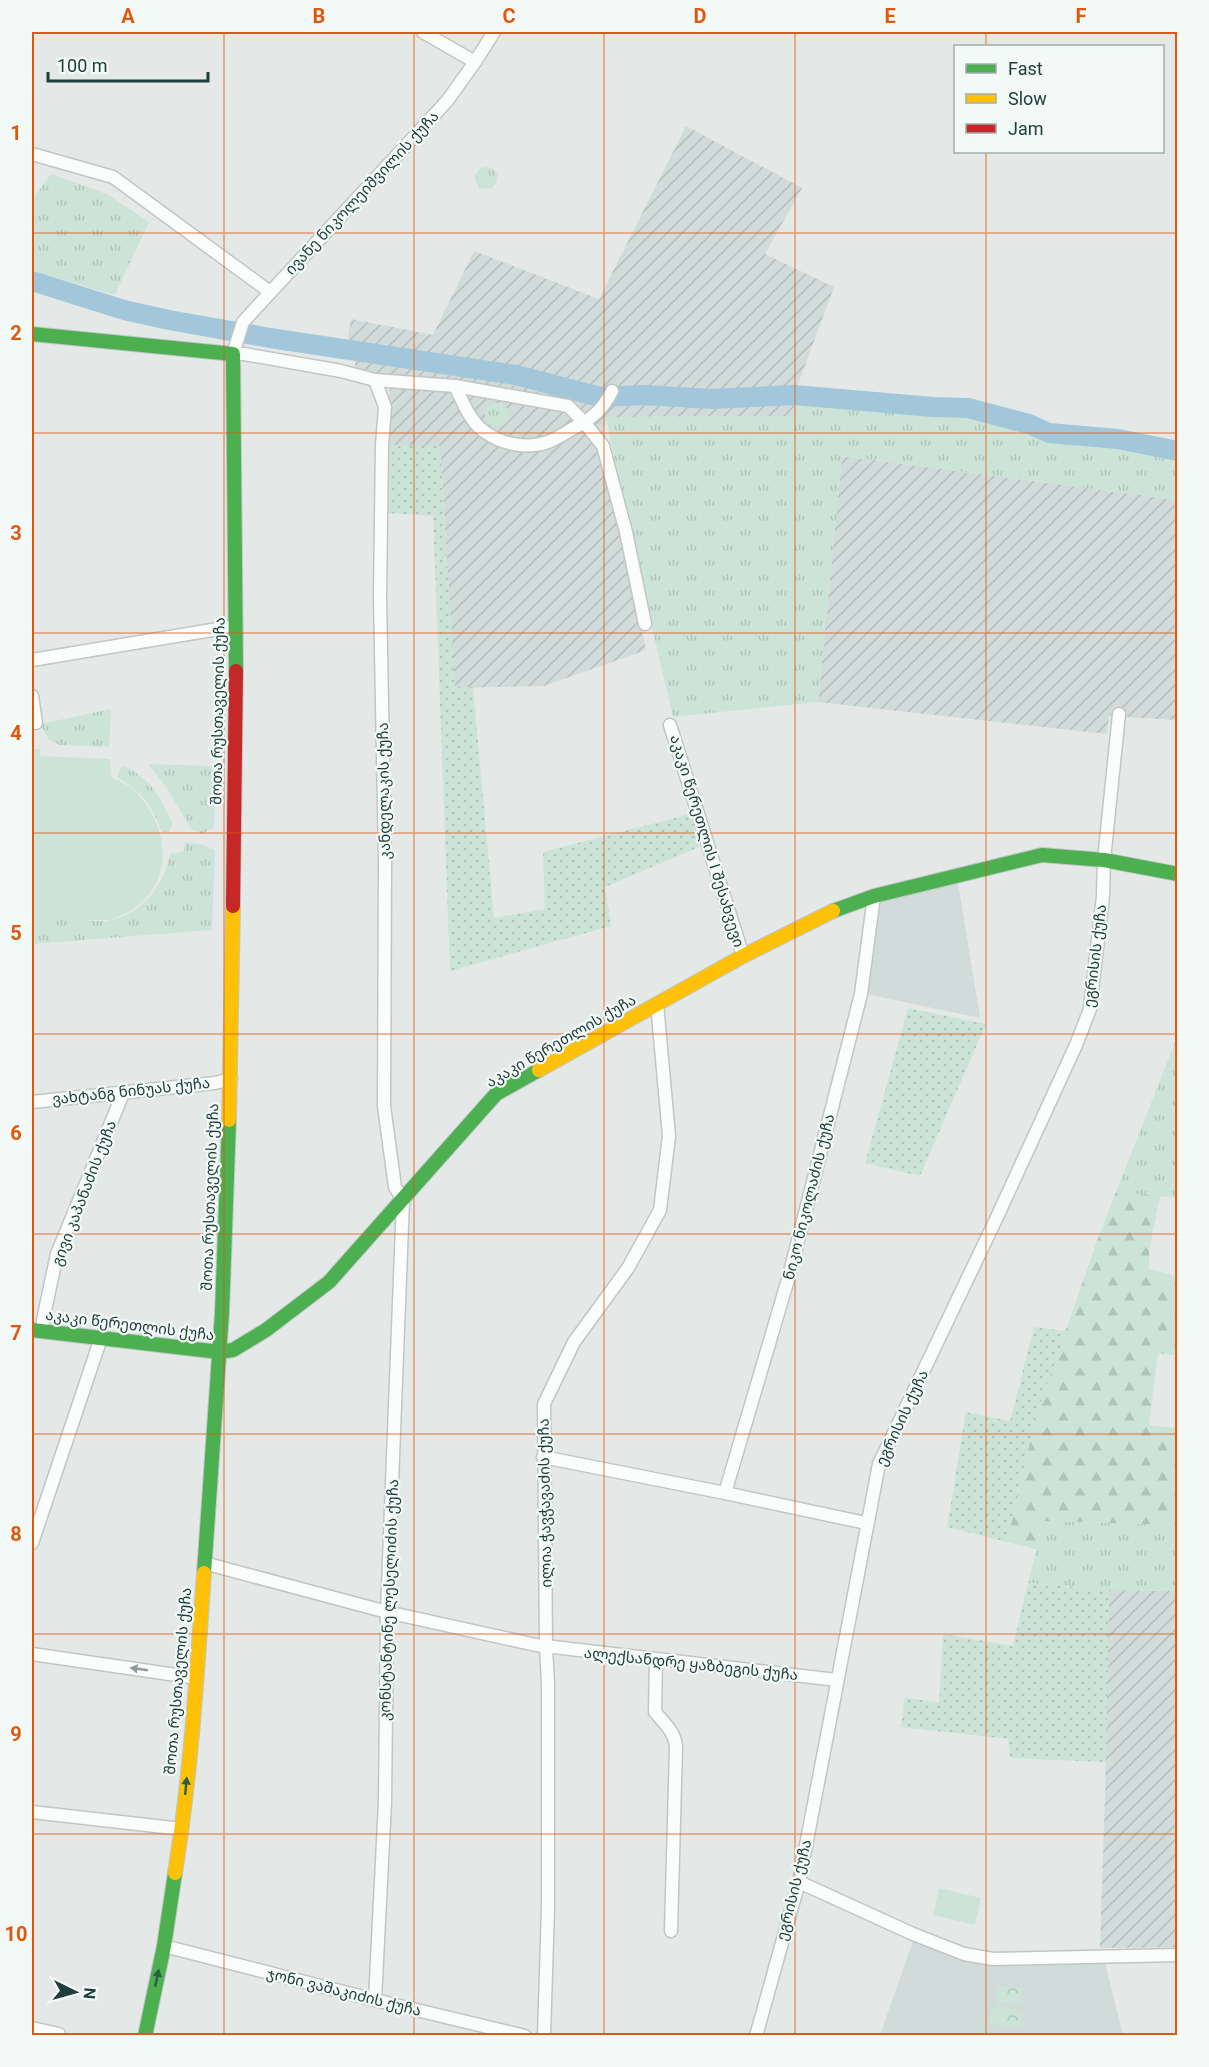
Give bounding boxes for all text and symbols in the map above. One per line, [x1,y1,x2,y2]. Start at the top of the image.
text: A [121,4,135,28]
text: B [313,4,325,28]
text: C [502,4,516,28]
text: D [694,4,707,28]
text: E [884,4,896,28]
text: F [1076,4,1087,28]
scale bar [48,45,208,83]
legend [954,45,1164,153]
text: 100 m [57,55,108,76]
text: Fast [1008,58,1043,79]
text: Slow [1008,88,1047,109]
street label: ივანე ნიკოლეიშვილის ქუჩა [281,107,443,279]
text: Jam [1008,118,1044,139]
text: 1 [10,121,22,145]
text: 2 [10,321,22,345]
text: 3 [10,521,22,545]
street label: შოთა რუსთაველის ქუჩა [207,617,229,805]
text: 4 [10,721,22,745]
street label: კანდელაკის ქუჩა [374,722,394,860]
street label: აკაკი წერეთლის I შესახვევი [666,733,748,949]
street label: ეგრისის ქუჩა [1080,903,1110,1009]
text: 5 [10,921,22,945]
street label: აკაკი წერეთლის ქუჩა [483,991,639,1091]
street label: ვახტანგ ნინუას ქუჩა [51,1074,211,1108]
street label: შოთა რუსთაველის ქუჩა [198,1103,222,1291]
street label: ნიკო ნიკოლაძის ქუჩა [780,1112,838,1282]
street label: გივი კაპანაძის ქუჩა [48,1118,120,1268]
text: 6 [10,1121,22,1145]
street label: აკაკი წერეთლის ქუჩა [44,1306,216,1344]
text: 7 [10,1321,22,1345]
street label: ეგრისის ქუჩა [872,1367,932,1469]
street label: ილია ჭავჭავაძის ქუჩა [535,1418,555,1588]
street label: კონსტანტინე ლესელიძის ქუჩა [376,1479,402,1721]
text: 8 [10,1522,22,1546]
street label: შოთა რუსთაველის ქუჩა [161,1587,195,1775]
street label: ალექსანდრე ყაზბეგის ქუჩა [583,1644,799,1684]
one-way arrow [129,1665,148,1674]
text: 9 [10,1722,22,1746]
one-way arrow [181,1776,191,1795]
street label: ეგრისის ქუჩა [773,1838,815,1942]
text: 10 [5,1922,27,1946]
north arrow [45,1962,105,2022]
street label: ჯონი ვაშაკიძის ქუჩა [265,1964,423,2020]
one-way arrow [152,1969,162,1987]
text: N [79,1987,99,2000]

